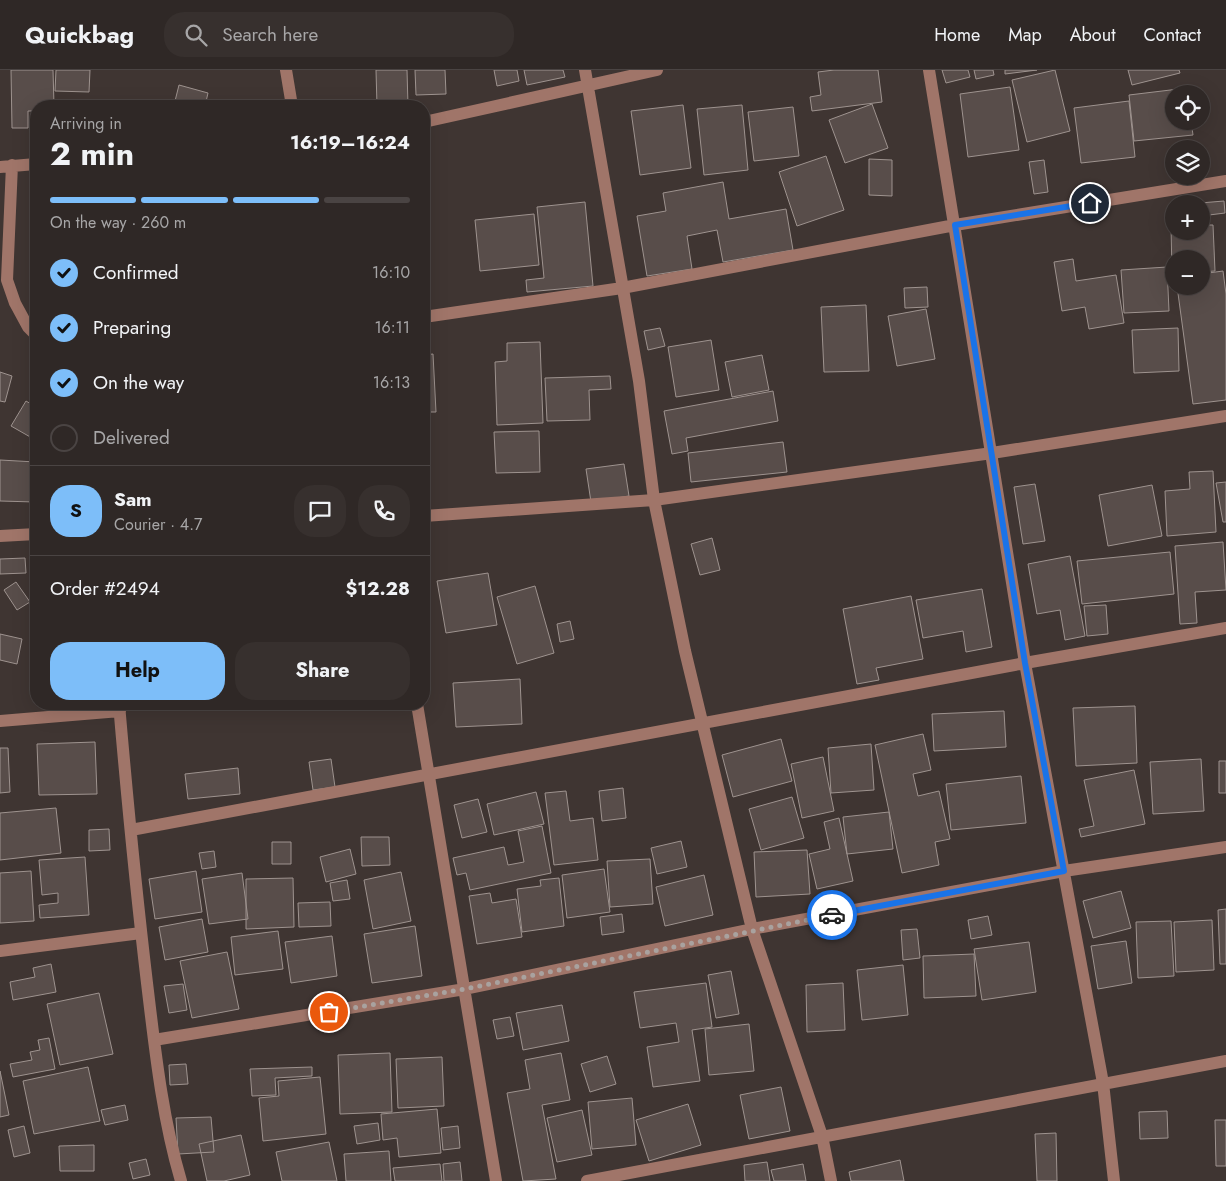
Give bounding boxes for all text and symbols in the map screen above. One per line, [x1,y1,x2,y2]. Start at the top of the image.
search box [164,12,514,57]
text: Quickbag [25,17,134,52]
icon: search [182,21,210,49]
text: Search here [222,21,318,48]
text: Home [934,22,980,48]
text: Map [1008,22,1042,48]
text: About [1070,22,1115,48]
text: Contact [1143,22,1201,48]
map controls [1165,85,1210,295]
button: locate [1165,85,1210,130]
text: Arriving in [50,112,122,135]
text: 16:19–16:24 [290,129,410,156]
text: 2 min [50,131,134,177]
button: layers [1165,140,1210,185]
pin [1069,182,1111,224]
icon: home [1076,189,1104,217]
button: + [1165,195,1210,240]
text: On the way · 260 m [50,211,186,234]
button: − [1165,250,1210,295]
icon: check [50,259,78,287]
text: Confirmed [93,259,179,286]
text: 16:10 [372,261,410,284]
icon: check [50,314,78,342]
text: Preparing [93,314,171,341]
text: 16:11 [374,316,410,339]
icon: check [50,369,78,397]
text: On the way [93,369,184,396]
text: 16:13 [373,371,410,394]
text: Delivered [93,424,170,451]
button: chat [294,485,346,537]
button: phone [358,485,410,537]
text: Sam [114,486,152,513]
text: S [70,497,82,524]
text: Courier · 4.7 [114,513,202,536]
text: Order #2494 [50,575,160,602]
text: $12.28 [346,575,410,602]
button: Help [50,642,225,700]
button: Share [235,642,410,700]
courier [807,890,857,940]
icon: car [818,901,846,929]
pin [308,991,350,1033]
icon: bag [315,998,343,1026]

